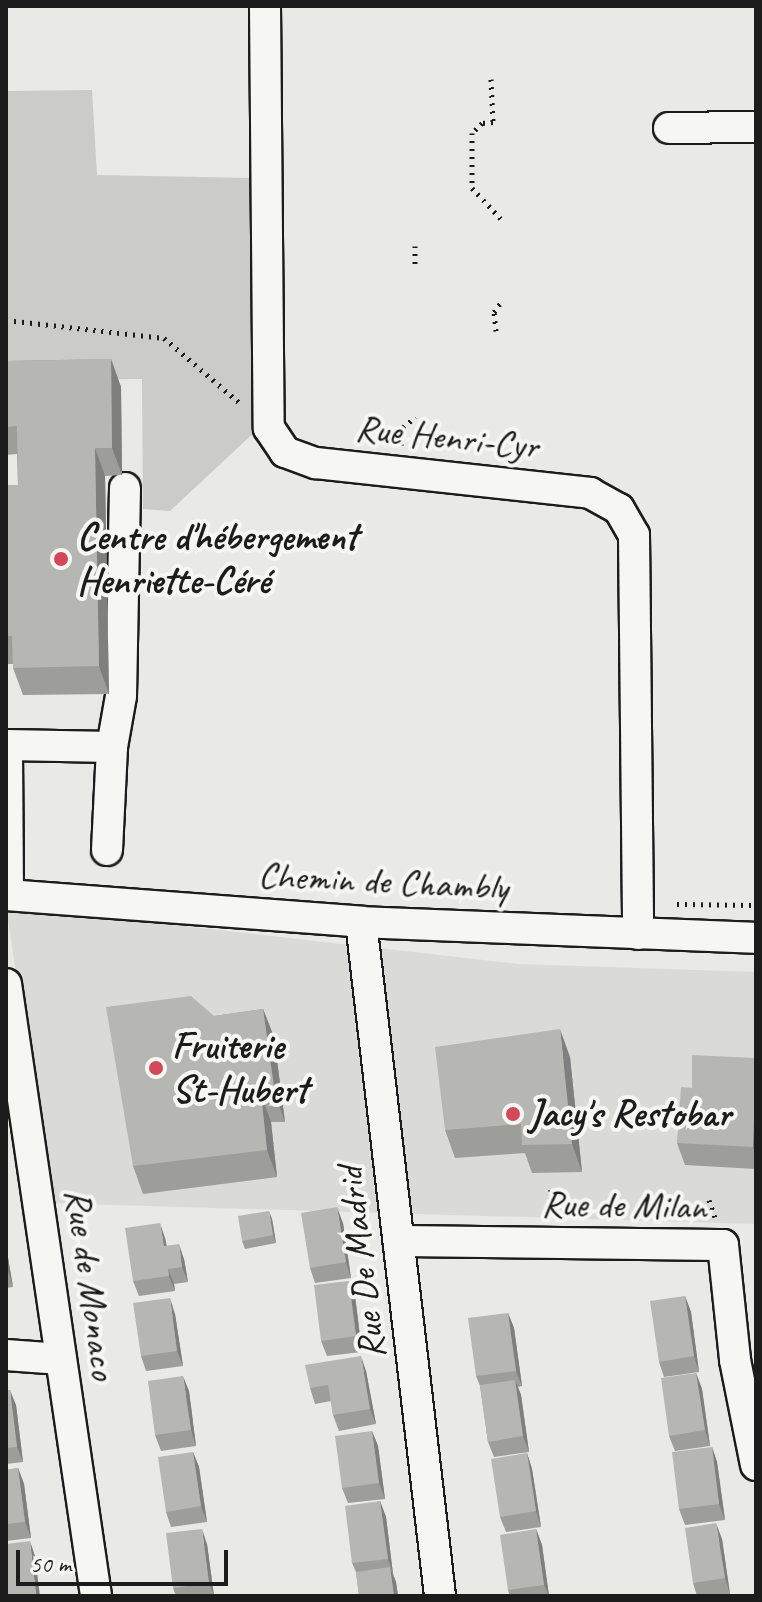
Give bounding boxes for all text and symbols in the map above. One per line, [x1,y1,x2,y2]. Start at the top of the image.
street label: Rue Henri-Cyr [353,405,541,469]
place label: Centre d'hébergement Henriette-Céré [77,514,358,604]
marker: Centre d'hébergement Henriette-Céré [52,550,70,568]
street label: Chemin de Chambly [256,852,510,910]
place label: Fruiterie St-Hubert [172,1023,308,1112]
marker: Fruiterie St-Hubert [147,1059,165,1077]
place label: Jacy's Restobar [529,1091,730,1137]
marker: Jacy's Restobar [504,1105,522,1123]
street label: Rue De Madrid [327,1164,395,1362]
street label: Rue de Milan [541,1181,707,1229]
street label: Rue de Monaco [55,1186,127,1382]
scale bar [20,1534,232,1584]
text: 50 m [30,1549,71,1579]

